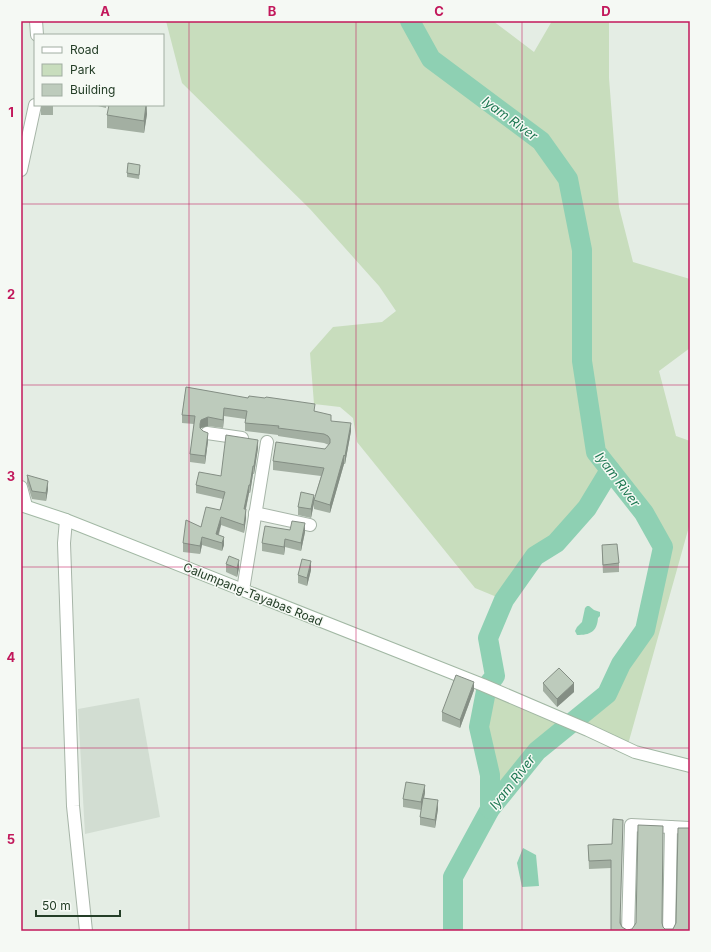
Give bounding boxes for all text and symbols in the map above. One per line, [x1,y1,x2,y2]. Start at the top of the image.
text: A [100,3,110,19]
text: B [268,3,277,19]
text: C [434,3,444,19]
text: D [601,3,611,19]
legend [34,34,164,106]
text: Road [70,42,99,57]
text: Park [70,62,96,77]
text: Building [70,82,115,97]
water label: Iyam River [479,93,542,144]
text: 1 [8,104,14,120]
text: 2 [7,286,15,302]
water label: Iyam River [592,448,644,510]
text: 3 [7,468,15,484]
street label: Calumpang-Tayabas Road [181,559,325,629]
text: 4 [7,649,16,665]
water label: Iyam River [486,751,539,812]
text: 5 [7,831,15,847]
scale bar [36,892,120,918]
text: 50 m [42,898,71,913]

